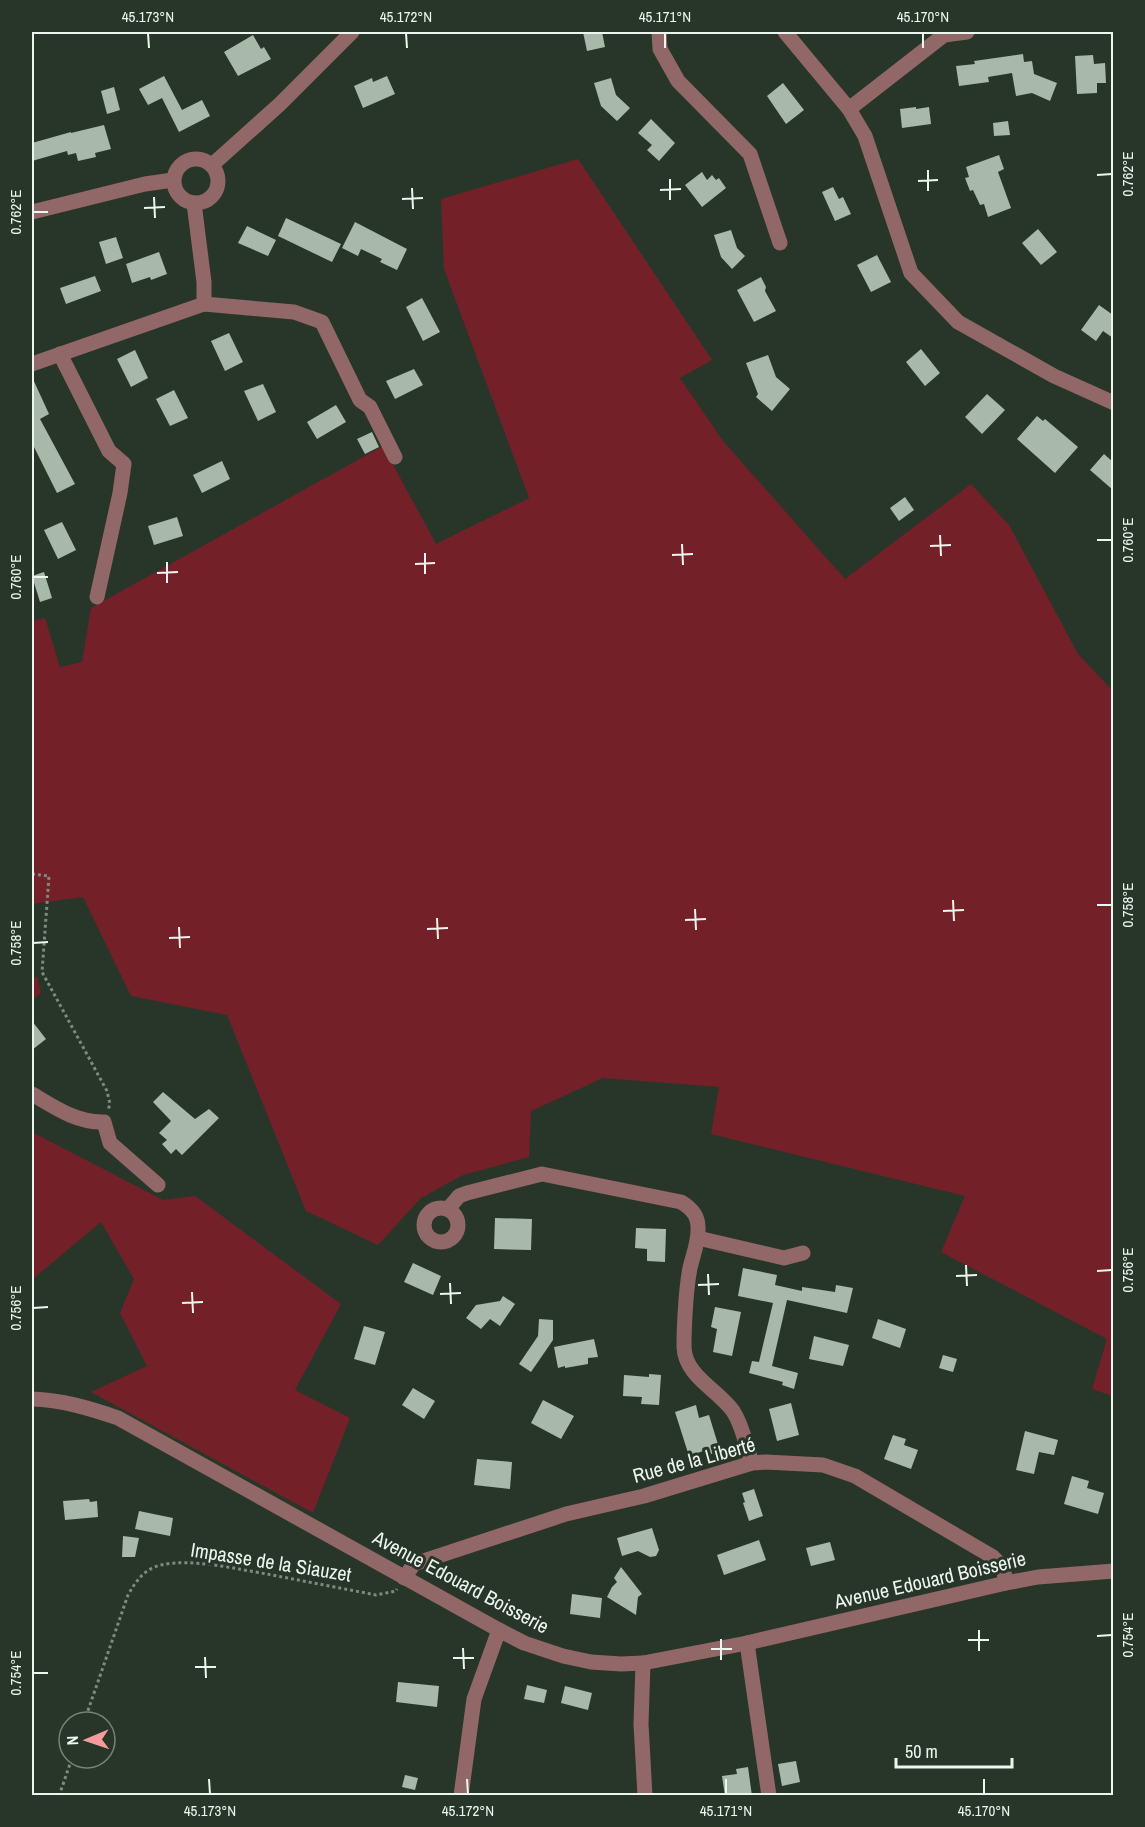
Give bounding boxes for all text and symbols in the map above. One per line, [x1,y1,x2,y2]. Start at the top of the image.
text: 45.173°N [122,6,174,27]
text: 45.172°N [380,6,432,27]
text: 45.171°N [639,6,691,27]
text: 45.170°N [897,6,949,27]
text: 0.762°E [1117,152,1138,197]
text: 0.762°E [5,190,26,235]
text: 0.760°E [1117,518,1138,563]
text: 0.760°E [5,555,26,600]
text: 0.758°E [1117,883,1138,928]
text: 0.758°E [5,921,26,966]
text: 0.756°E [1117,1248,1138,1293]
text: 0.756°E [5,1286,26,1331]
street label: Rue de la Liberté [630,1430,758,1489]
street label: Avenue Edouard Boisserie [368,1523,554,1639]
street label: Impasse de la Siauzet [189,1535,354,1588]
street label: Avenue Edouard Boisserie [831,1544,1028,1615]
text: 0.754°E [1117,1613,1138,1658]
text: 0.754°E [5,1651,26,1696]
north arrow [57,1710,117,1770]
scale bar [896,1731,1012,1769]
text: N [61,1735,83,1746]
text: 50 m [905,1739,938,1764]
text: 45.173°N [184,1800,236,1821]
text: 45.172°N [442,1800,494,1821]
text: 45.171°N [700,1800,752,1821]
text: 45.170°N [958,1800,1010,1821]

